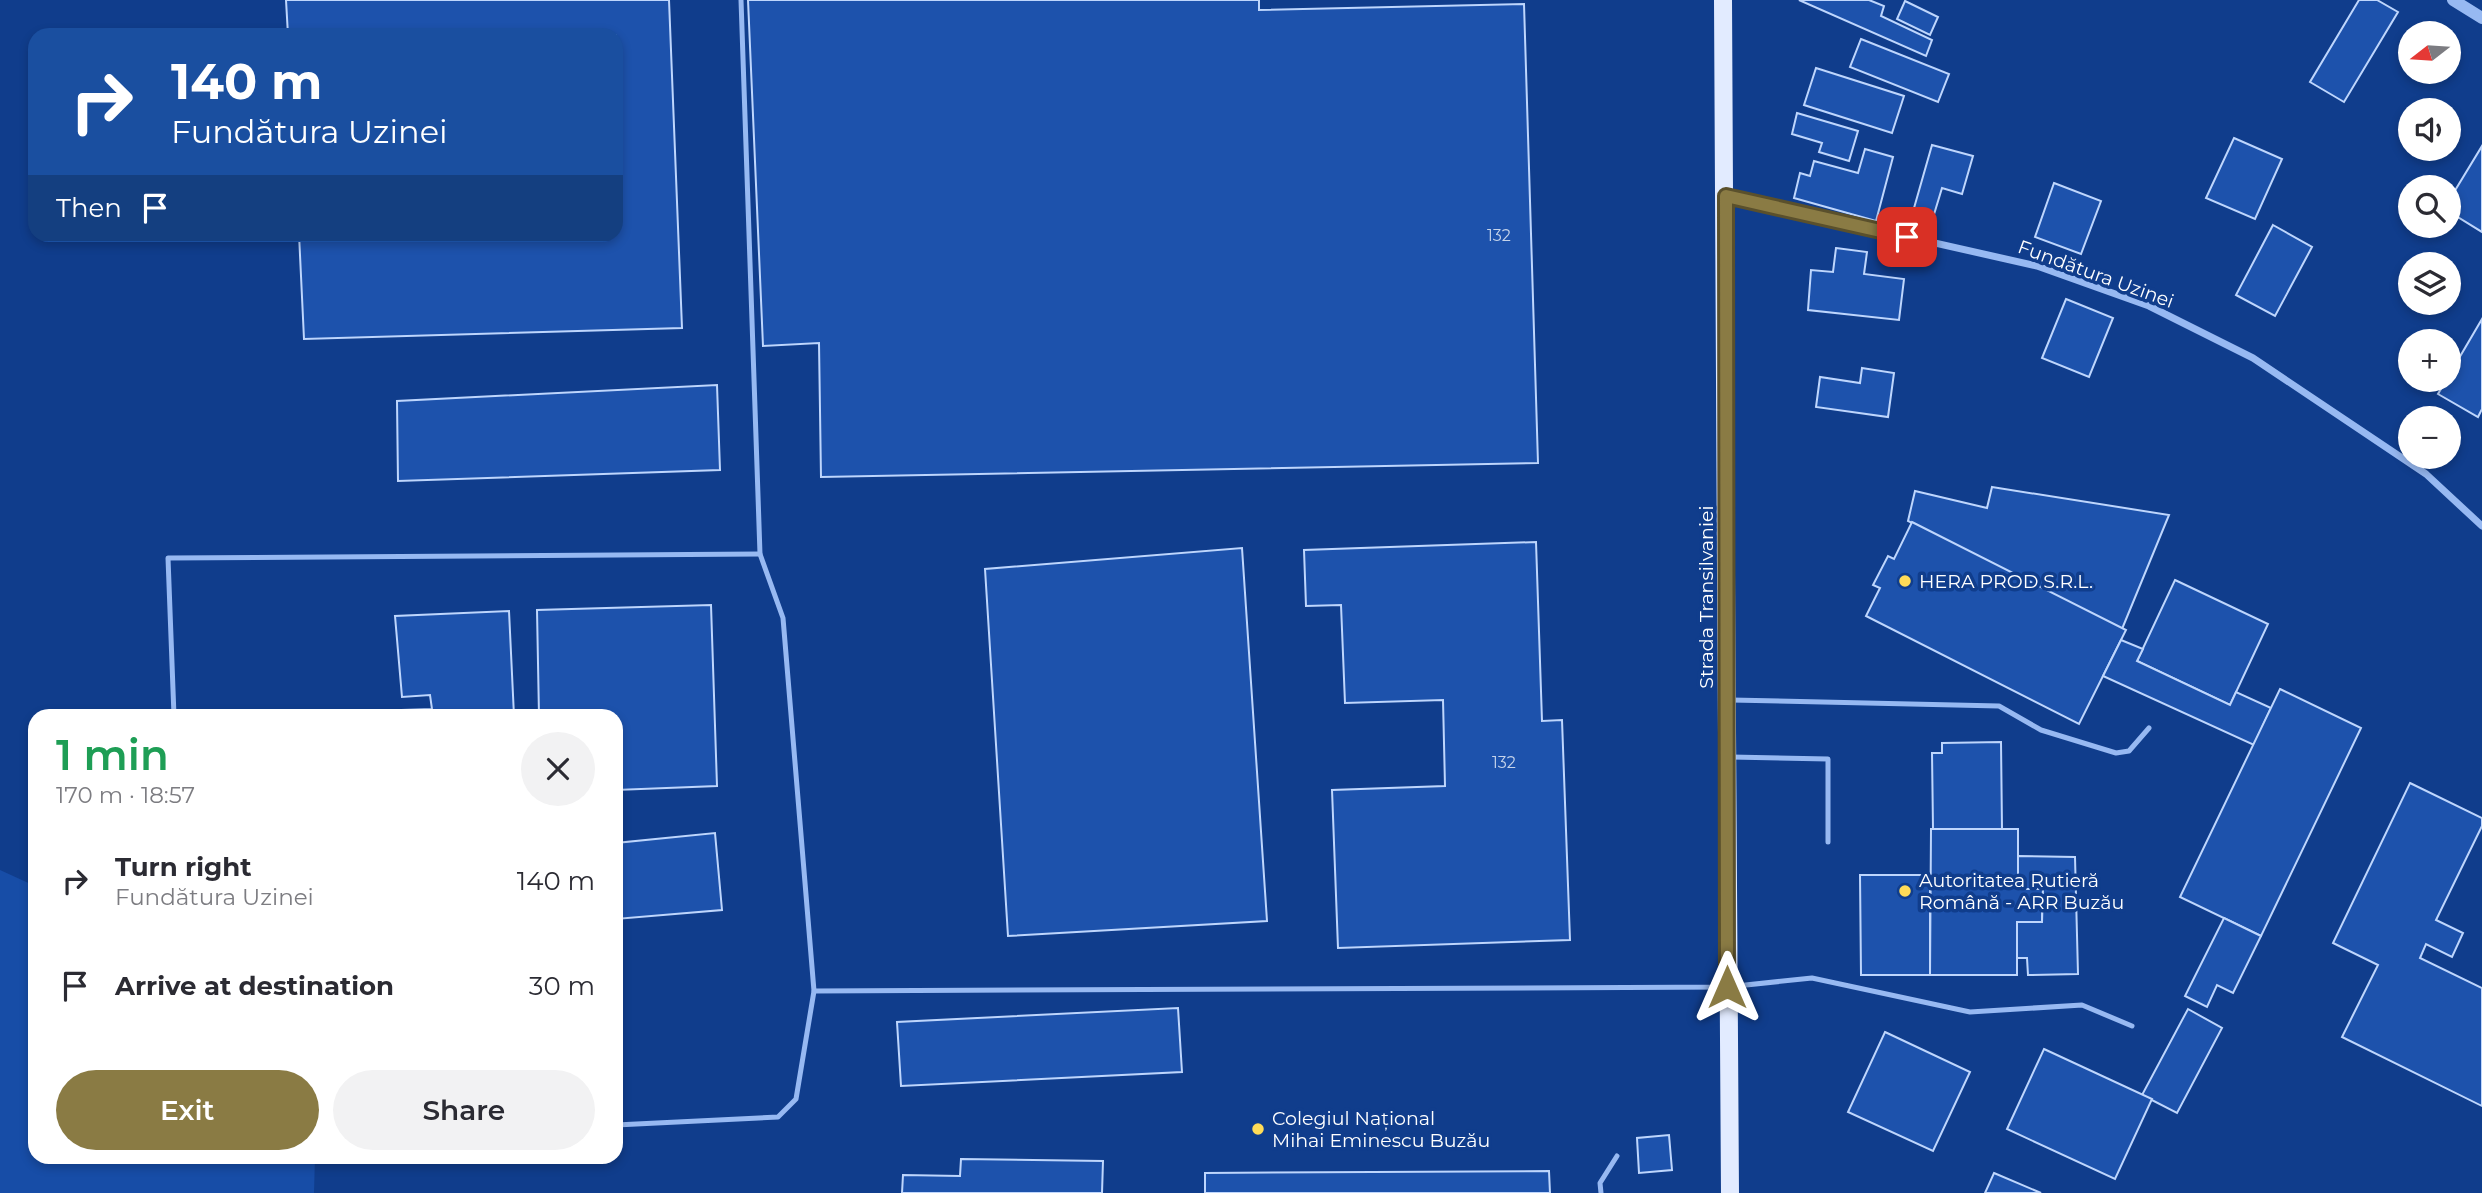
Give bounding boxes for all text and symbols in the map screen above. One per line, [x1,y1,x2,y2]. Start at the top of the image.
north arrow [2398,21,2460,84]
map controls [2398,21,2461,469]
text: 140 m [171,52,323,111]
icon: right [56,56,147,147]
button: sound [2398,98,2461,161]
text: Fundătura Uzinei [171,112,448,151]
button: search [2398,175,2461,238]
icon: arrive [136,189,174,227]
text: Then [56,192,122,224]
pin [1877,207,1937,267]
icon: arrive [1888,218,1926,256]
house number: 132 [1487,226,1511,245]
street label: Fundătura Uzinei [2015,235,2177,313]
button: layers [2398,252,2461,315]
button: + [2398,329,2461,392]
button: − [2398,406,2461,469]
street label: Strada Transilvaniei [1695,505,1718,689]
place label: HERA PROD S.R.L. [1919,570,2093,593]
marker: HERA PROD S.R.L. [1897,573,1913,589]
text: 1 min [56,729,169,781]
button: close [521,732,595,806]
house number: 132 [1492,753,1516,772]
text: 170 m · 18:57 [56,781,195,809]
text: Turn right [115,851,251,883]
icon: right [56,862,94,900]
text: 140 m [517,865,595,897]
place label: Autoritatea Rutieră Română - ARR Buzău [1919,869,2124,914]
text: Fundătura Uzinei [115,883,314,911]
marker: Autoritatea Rutieră Română - ARR Buzău [1897,883,1913,899]
position arrow [1690,950,1764,1024]
icon: arrive [56,967,94,1005]
text: Arrive at destination [115,970,394,1002]
text: 30 m [529,970,595,1002]
button: Exit [56,1070,319,1150]
button: Share [333,1070,595,1150]
place label: Colegiul Național Mihai Eminescu Buzău [1272,1107,1490,1152]
marker: Colegiul Național Mihai Eminescu Buzău [1250,1121,1266,1137]

